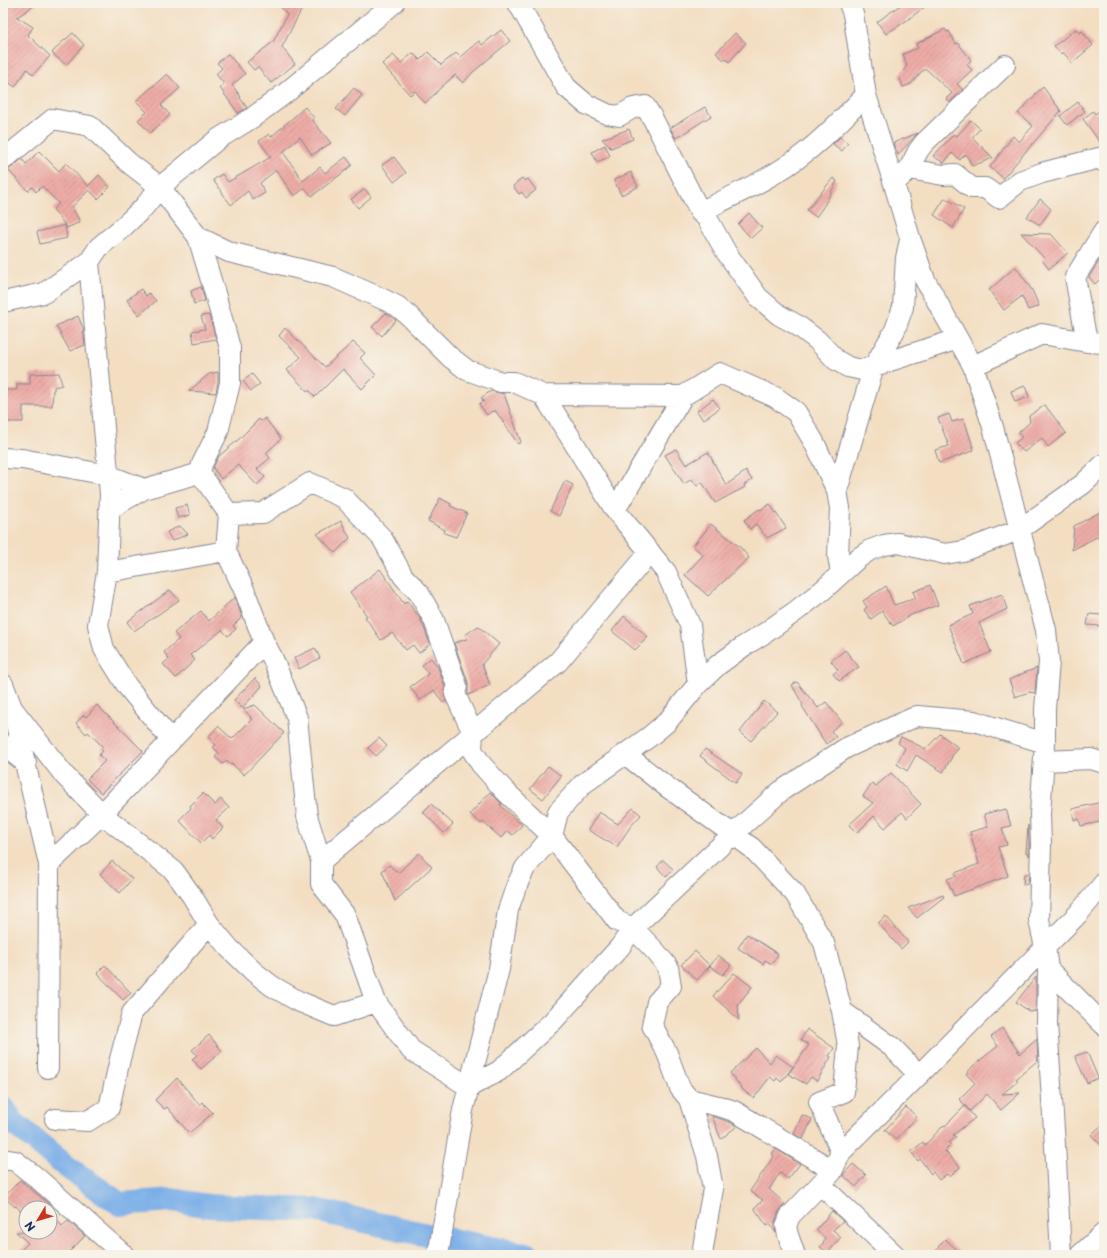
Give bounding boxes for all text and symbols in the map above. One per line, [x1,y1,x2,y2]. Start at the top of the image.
north arrow [18,1200,58,1240]
text: N [20,1218,39,1235]

